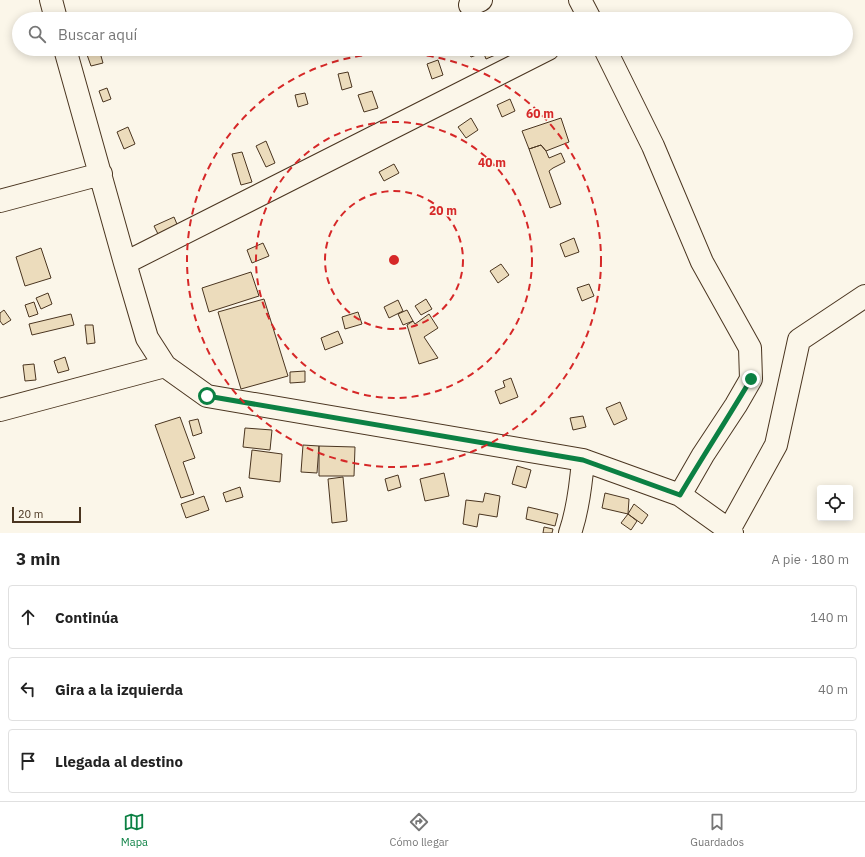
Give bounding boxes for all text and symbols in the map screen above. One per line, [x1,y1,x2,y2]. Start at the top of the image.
search box [12,12,853,56]
icon: search [26,23,48,45]
text: Buscar aquí [58,25,137,44]
text: 60 m [526,106,554,121]
text: 40 m [478,155,506,170]
text: 20 m [429,203,457,218]
centre of rings [387,253,401,267]
route end [742,370,760,388]
route start [198,387,216,405]
map controls [817,485,853,521]
button: locate [817,485,853,521]
scale bar [12,505,81,524]
text: 20 m [18,507,43,521]
text: 3 min [16,548,60,570]
text: A pie · 180 m [771,551,849,568]
icon: ahead [17,606,39,628]
text: Continúa [55,608,119,627]
text: 140 m [810,609,848,626]
icon: left [17,678,39,700]
text: Gira a la izquierda [55,680,183,699]
text: 40 m [818,681,848,698]
icon: arrive [17,750,39,772]
text: Llegada al destino [55,752,183,771]
tab: Mapa [121,811,148,849]
tab: Cómo llegar [390,811,449,849]
tab: Guardados [690,811,744,849]

